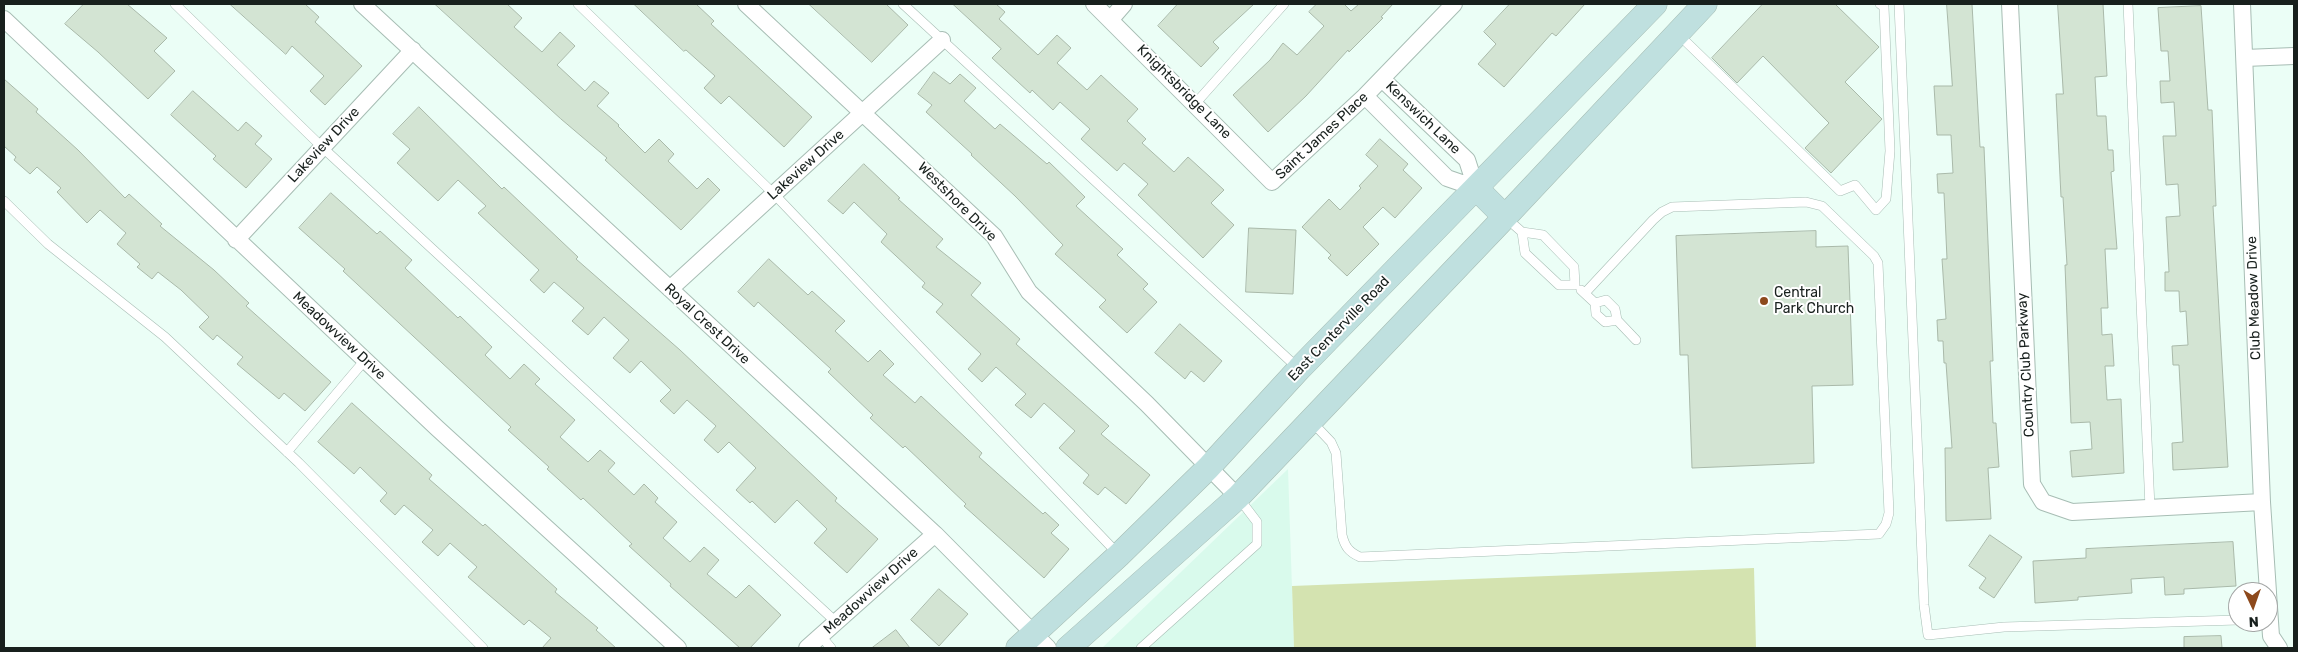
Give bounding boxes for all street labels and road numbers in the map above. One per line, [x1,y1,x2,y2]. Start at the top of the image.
street label: Knightsbridge Lane [1133,41,1235,143]
street label: Kenswich Lane [1382,78,1464,158]
street label: Saint James Place [1272,89,1372,183]
street label: Lakeview Drive [285,104,363,186]
street label: Lakeview Drive [764,126,848,204]
street label: Westshore Drive [914,159,1000,245]
street label: Club Meadow Drive [2243,236,2265,360]
street label: East Centerville Road [1285,273,1393,385]
street label: Royal Crest Drive [661,280,753,368]
street label: Meadowview Drive [289,289,389,383]
street label: Country Club Parkway [2014,292,2038,438]
street label: Meadowview Drive [820,544,922,638]

